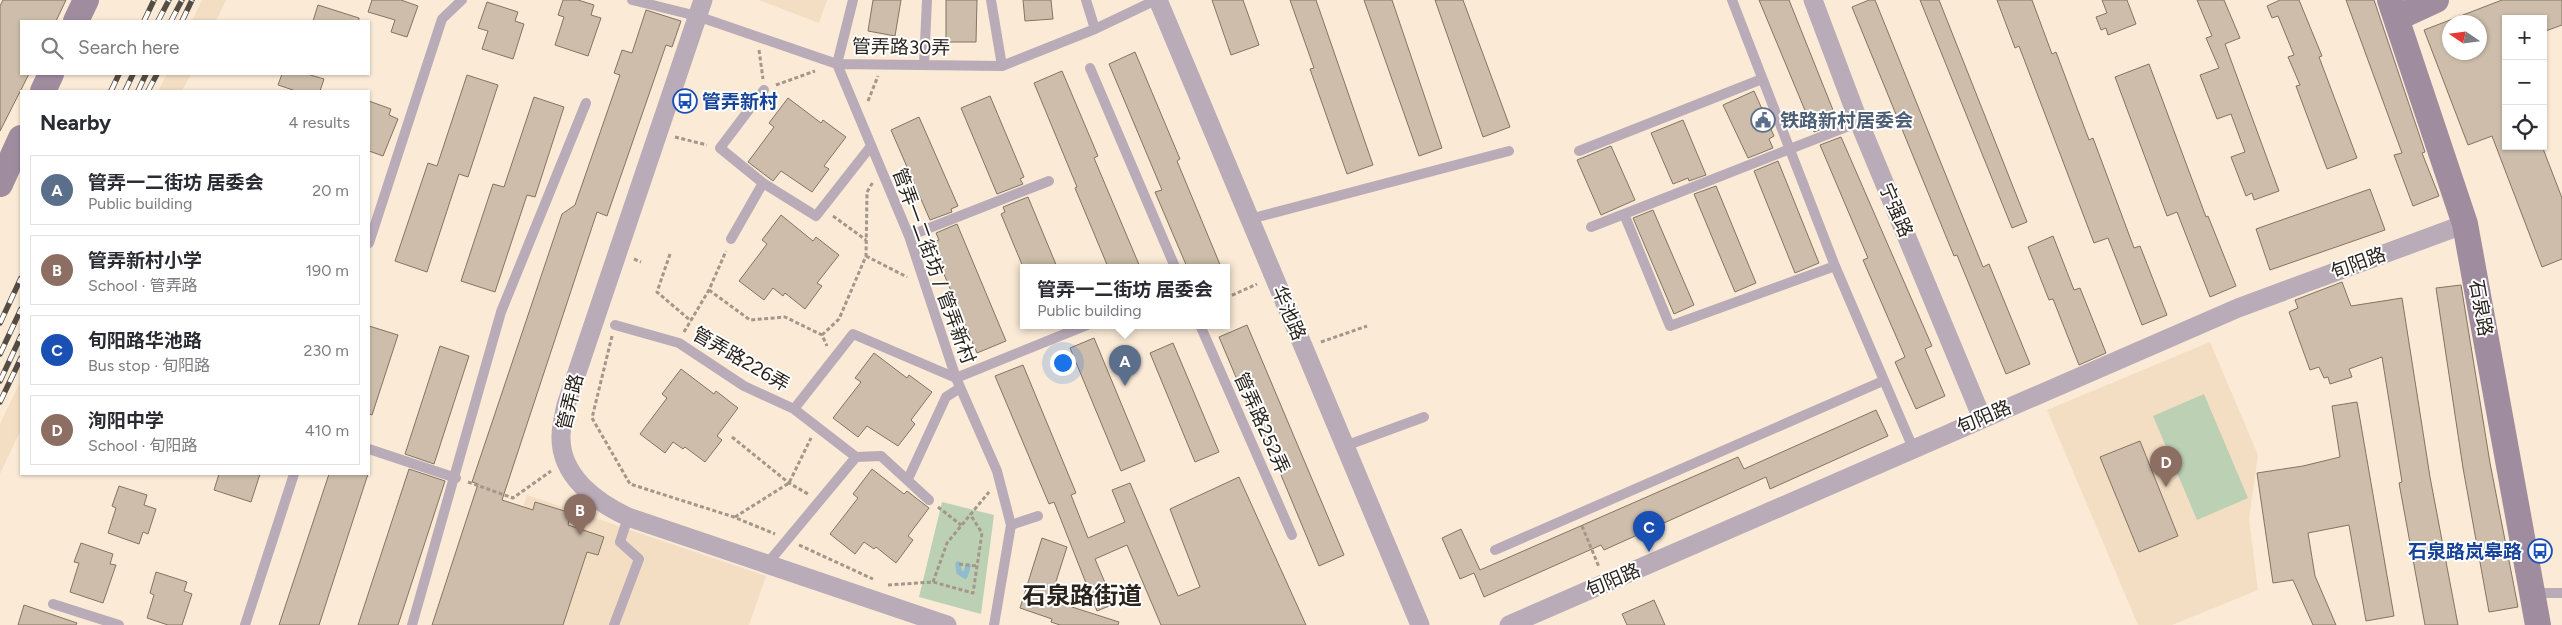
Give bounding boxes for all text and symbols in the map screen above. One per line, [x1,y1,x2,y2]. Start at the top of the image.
north arrow [2442,15,2487,60]
map controls [2502,15,2547,150]
button: + [2502,15,2547,60]
search box [20,20,370,75]
icon: search [38,34,66,62]
street label: 管弄路30弄 [852,35,950,59]
text: Search here [78,36,180,59]
button: − [2502,60,2547,105]
bus stop icon: 管弄新村 [672,88,698,114]
place label: 管弄新村 [702,90,778,113]
button: locate [2502,105,2547,150]
public building icon: 铁路新村居委会 [1750,107,1776,133]
place label: 铁路新村居委会 [1780,109,1913,132]
text: Nearby [40,110,111,135]
text: 4 results [289,113,350,132]
street label: 管弄一二街坊 / 管弄新村 [888,165,980,367]
text: 管弄一二街坊 居委会 [88,171,264,194]
street label: 宁强路 [1874,179,1918,241]
text: A [51,181,63,200]
text: 20 m [312,181,349,200]
text: Public building [88,194,192,213]
street label: 旬阳路 [2327,242,2389,284]
text: 管弄新村小学 [88,249,202,272]
text: B [52,261,62,280]
text: 190 m [306,261,349,280]
popup [1020,264,1230,329]
text: School · 管弄路 [88,276,197,295]
text: 管弄一二街坊 居委会 [1037,278,1213,301]
street label: 石泉路 [2465,278,2497,338]
street label: 华池路 [1267,282,1311,344]
text: Public building [1037,301,1142,320]
street label: 管弄路226弄 [688,322,794,396]
text: 旬阳路华池路 [88,329,202,352]
text: C [51,341,63,360]
text: 230 m [304,341,349,360]
pin: A [1109,345,1141,386]
your location [1050,350,1076,376]
text: Bus stop · 旬阳路 [88,356,210,375]
street label: 管弄路252弄 [1229,369,1295,477]
street label: 管弄路 [552,372,588,432]
street label: 旬阳路 [1953,395,2015,439]
text: 洵阳中学 [88,409,164,432]
text: D [51,421,63,440]
text: 410 m [305,421,349,440]
text: School · 旬阳路 [88,436,197,455]
pin: D [2150,446,2182,487]
pin: B [564,494,596,535]
pin: C [1633,511,1665,552]
bus stop icon: 石泉路岚皋路 [2527,538,2553,564]
place label: 石泉路岚皋路 [2408,540,2522,563]
street label: 旬阳路 [1582,558,1644,602]
district label: 石泉路街道 [1022,581,1142,610]

